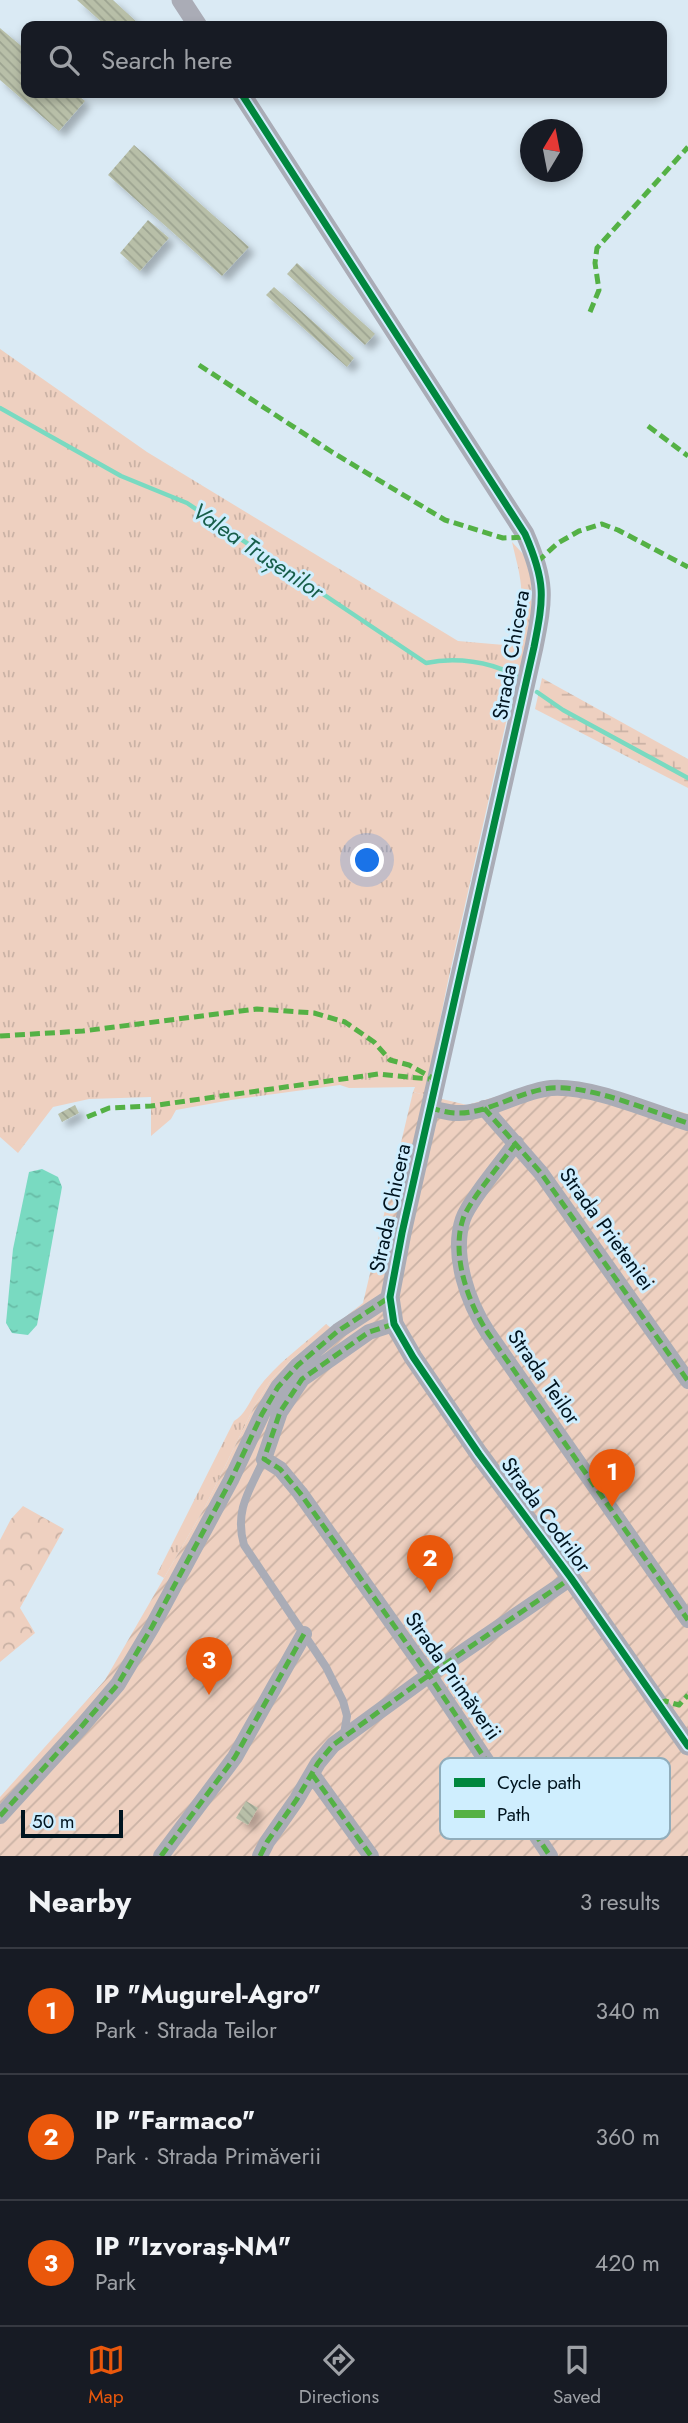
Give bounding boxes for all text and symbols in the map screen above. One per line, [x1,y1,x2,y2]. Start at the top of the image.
search box [21,21,667,98]
icon: search [45,41,83,79]
text: Search here [101,41,233,79]
north arrow [520,119,583,182]
water label: Valea Trușenilor [185,494,332,608]
street label: Strada Chicera [485,588,537,722]
your location [350,843,384,877]
street label: Strada Chicera [362,1141,418,1275]
street label: Strada Prieteniei [552,1161,662,1297]
street label: Strada Teilor [500,1323,588,1431]
pin: 1 [589,1449,635,1507]
street label: Strada Codrilor [494,1451,599,1580]
pin: 2 [407,1535,453,1593]
street label: Strada Primăverii [398,1606,508,1746]
pin: 3 [186,1637,232,1695]
legend [440,1758,670,1839]
text: Cycle path [497,1769,582,1796]
text: Path [497,1801,531,1828]
scale bar [21,1807,122,1839]
text: 50 m [32,1808,75,1835]
text: Nearby [28,1880,131,1923]
text: 3 results [580,1885,660,1919]
text: IP "Mugurel-Agro" [95,1975,321,2013]
text: 1 [45,1994,57,2028]
text: 340 m [595,1994,660,2028]
text: Park · Strada Teilor [95,2013,277,2047]
text: IP "Farmaco" [95,2101,255,2139]
text: 2 [43,2120,59,2154]
text: 360 m [596,2120,660,2154]
text: Park · Strada Primăverii [95,2139,321,2173]
text: IP "Izvoraș-NM" [95,2227,291,2265]
text: 3 [44,2246,58,2280]
text: 420 m [595,2246,660,2280]
text: Park [95,2265,136,2299]
tab: Map [87,2341,125,2410]
tab: Directions [299,2341,379,2410]
tab: Saved [553,2341,601,2410]

